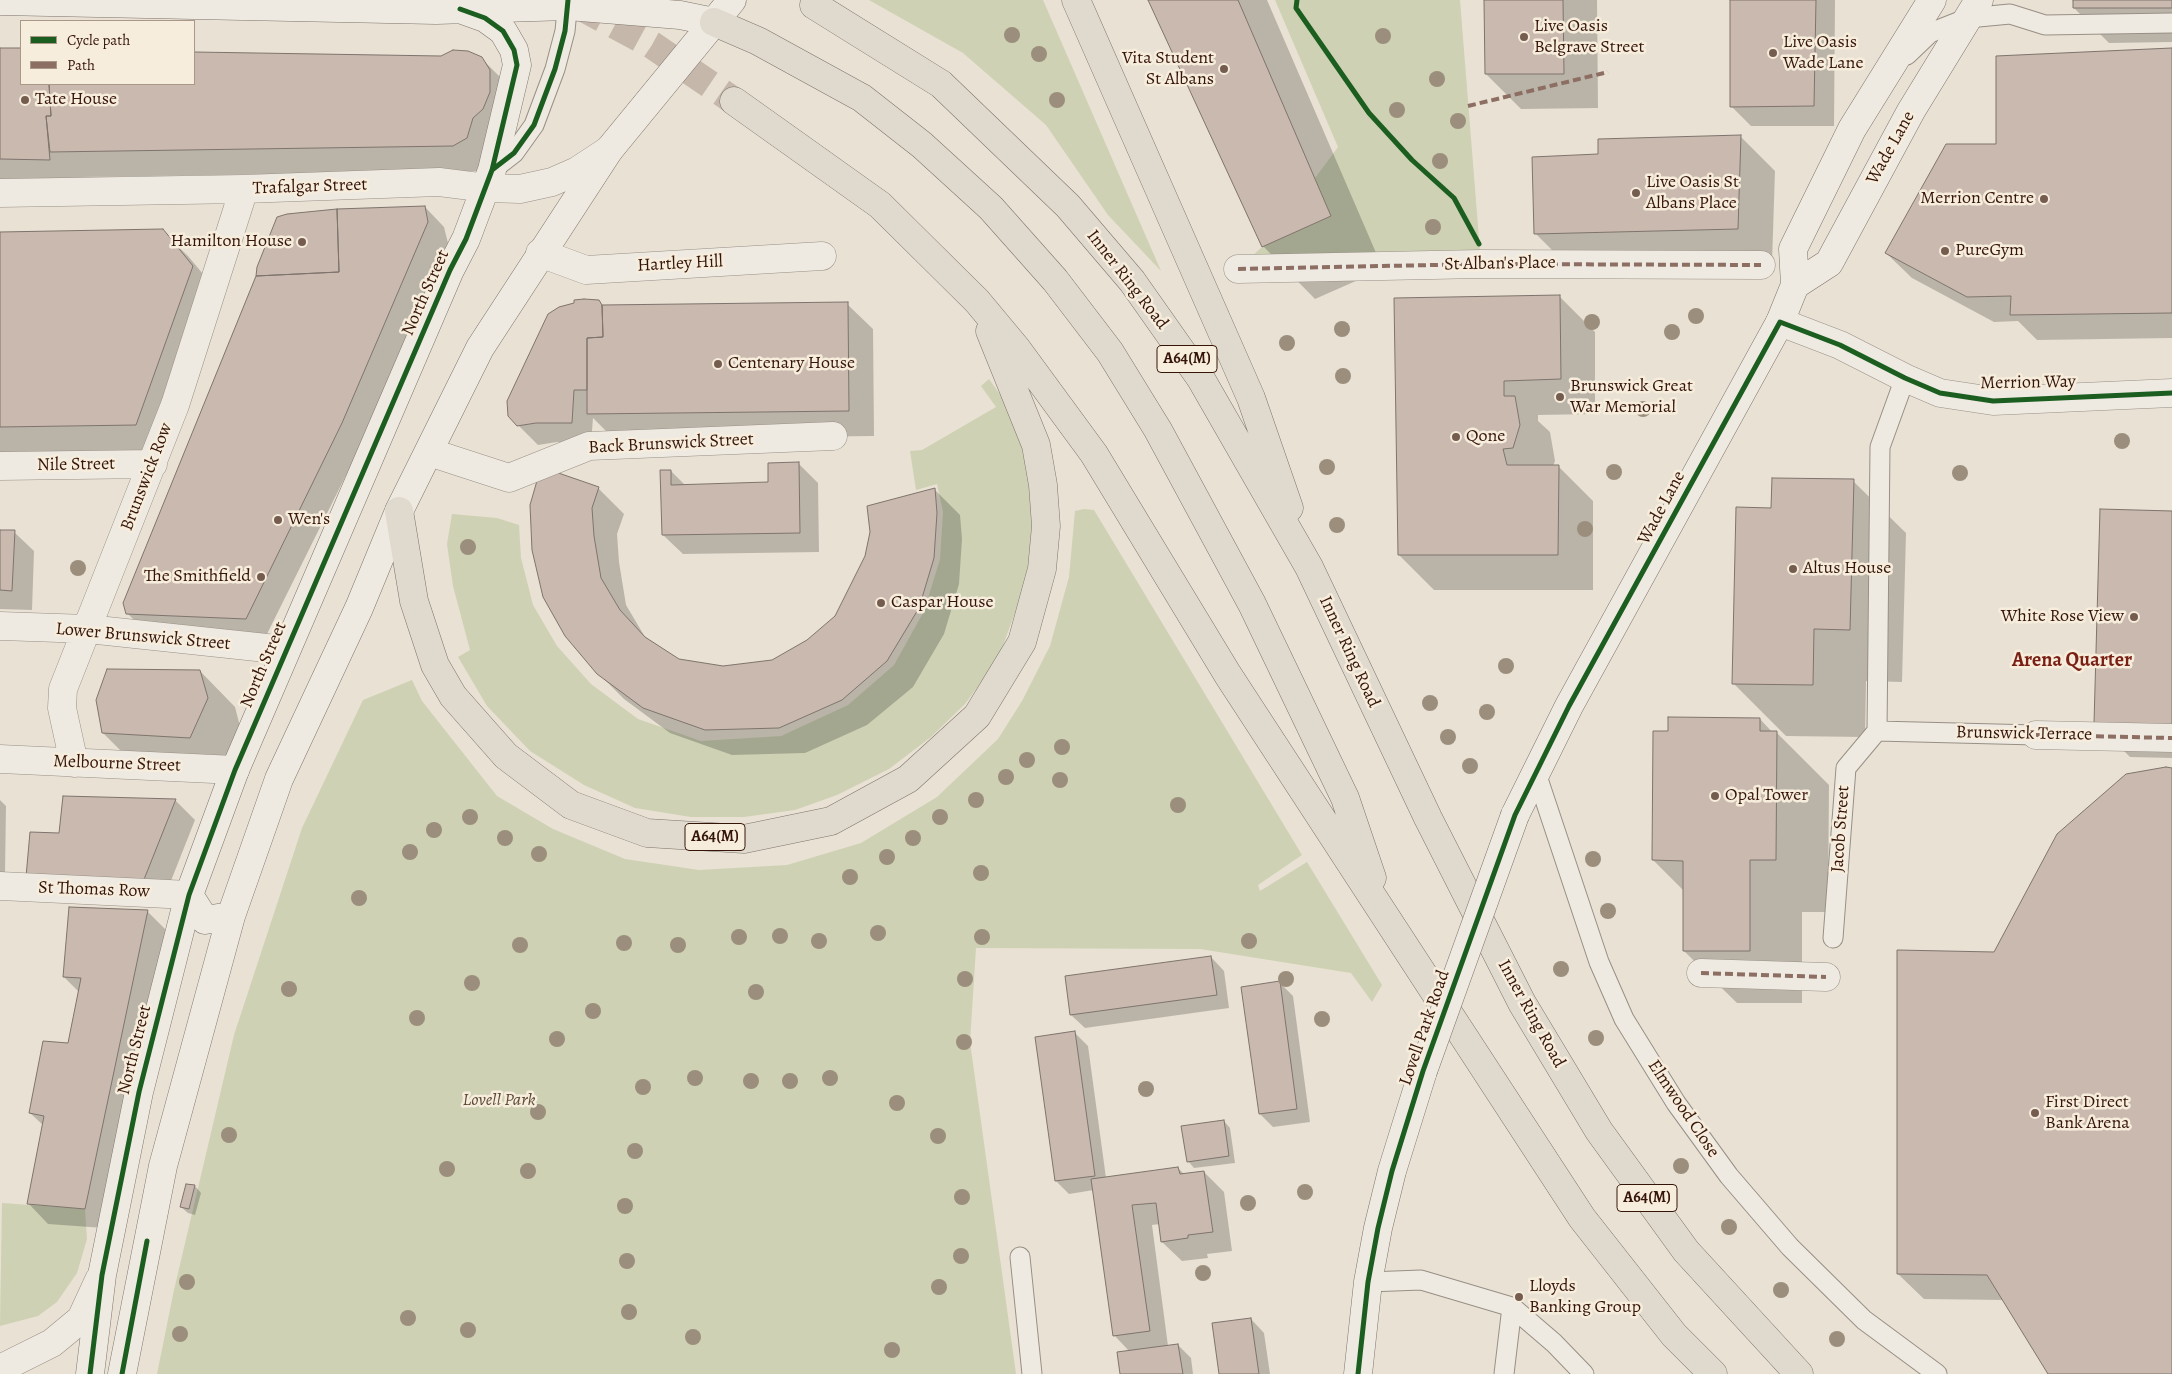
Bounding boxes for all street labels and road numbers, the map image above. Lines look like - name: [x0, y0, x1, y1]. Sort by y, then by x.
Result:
- street label: Wade Lane: [1862, 108, 1920, 188]
- street label: Trafalgar Street: [252, 174, 368, 200]
- street label: Inner Ring Road: [1081, 226, 1173, 334]
- street label: North Street: [397, 247, 455, 339]
- street label: Hartley Hill: [637, 251, 723, 277]
- street label: St Alban's Place: [1444, 252, 1556, 276]
- road number: A64(M): [1157, 346, 1217, 372]
- street label: Merrion Way: [1980, 371, 2076, 395]
- street label: Brunswick Row: [116, 420, 178, 534]
- street label: Back Brunswick Street: [588, 429, 754, 459]
- street label: Nile Street: [37, 454, 115, 476]
- street label: Wade Lane: [1634, 467, 1690, 549]
- street label: Inner Ring Road: [1314, 593, 1384, 711]
- street label: Lower Brunswick Street: [55, 619, 231, 655]
- street label: North Street: [236, 619, 292, 711]
- street label: Brunswick Terrace: [1956, 722, 2092, 746]
- street label: Melbourne Street: [53, 751, 181, 777]
- street label: Jacob Street: [1827, 785, 1855, 873]
- road number: A64(M): [685, 824, 745, 850]
- street label: St Thomas Row: [38, 877, 150, 903]
- street label: Inner Ring Road: [1492, 956, 1570, 1072]
- street label: Lovell Park Road: [1395, 967, 1455, 1089]
- street label: North Street: [113, 1003, 157, 1097]
- street label: Elmwood Close: [1642, 1056, 1724, 1162]
- road number: A64(M): [1617, 1184, 1677, 1212]

